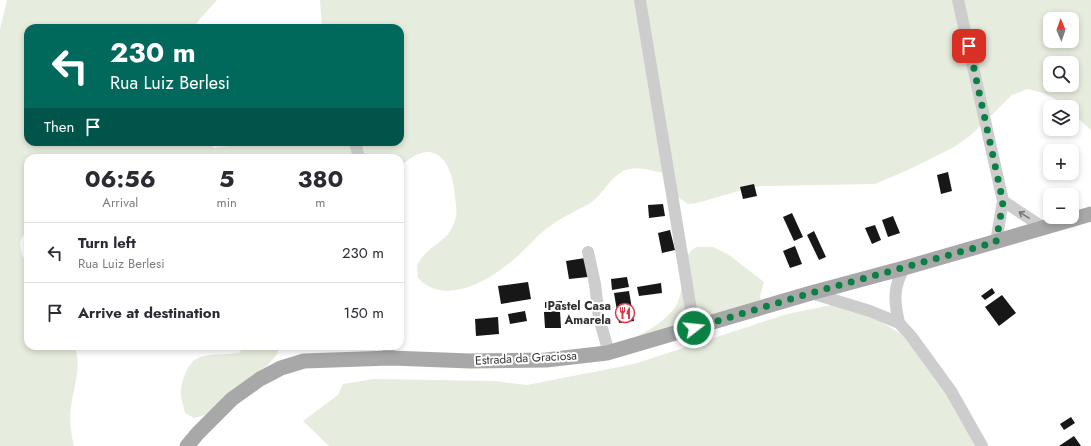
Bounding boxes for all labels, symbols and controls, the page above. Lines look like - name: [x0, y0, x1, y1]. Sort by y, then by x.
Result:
- north arrow: [1043, 12, 1079, 48]
- map controls: [1043, 12, 1079, 224]
- pin: [952, 29, 986, 63]
- text: 230 m: [110, 32, 196, 73]
- icon: arrive: [958, 35, 980, 57]
- icon: left: [44, 40, 96, 92]
- button: search: [1043, 56, 1079, 92]
- text: Rua Luiz Berlesi: [110, 70, 230, 96]
- button: layers: [1043, 100, 1079, 136]
- text: Then: [44, 116, 74, 138]
- icon: arrive: [82, 116, 104, 138]
- button: +: [1043, 144, 1079, 180]
- text: 06:56: [85, 161, 156, 196]
- text: 5: [219, 161, 234, 196]
- text: 380: [298, 161, 343, 196]
- button: −: [1043, 188, 1079, 224]
- text: Arrival: [102, 193, 138, 212]
- text: min: [217, 193, 237, 212]
- text: m: [315, 193, 325, 212]
- one-way arrow: [1018, 210, 1030, 218]
- text: Turn left: [78, 232, 136, 254]
- icon: left: [44, 242, 66, 264]
- text: 230 m: [342, 242, 384, 264]
- text: Rua Luiz Berlesi: [78, 254, 165, 273]
- place label: Pastel Casa Amarela: [548, 297, 611, 329]
- icon: arrive: [44, 302, 66, 324]
- text: Arrive at destination: [78, 302, 220, 324]
- text: 150 m: [344, 302, 384, 324]
- restaurant icon: Pastel Casa Amarela: [614, 302, 636, 324]
- position arrow: [673, 307, 715, 349]
- street label: Estrada da Graciosa: [475, 346, 578, 370]

